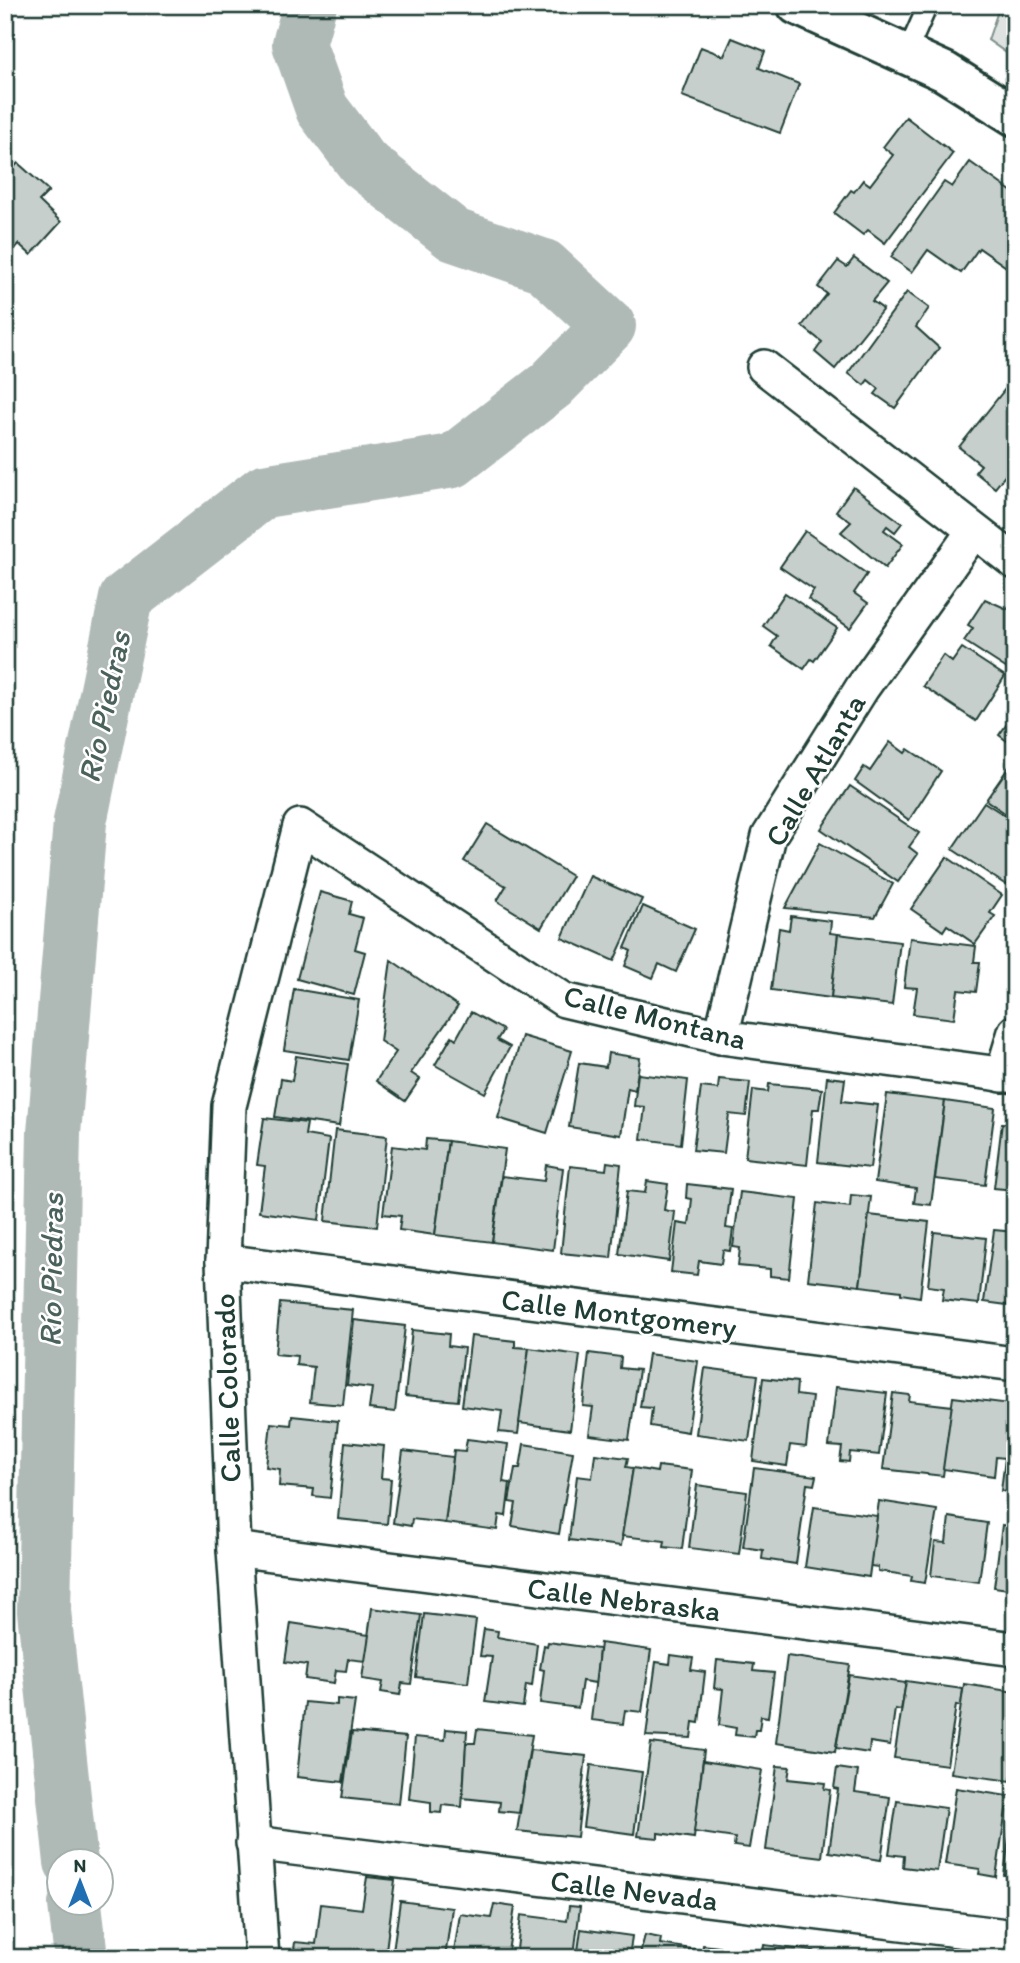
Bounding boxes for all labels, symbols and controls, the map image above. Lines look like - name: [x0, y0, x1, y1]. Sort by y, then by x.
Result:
- water label: Río Piedras: [69, 626, 139, 786]
- street label: Calle Atlanta: [756, 687, 874, 853]
- street label: Calle Montana: [560, 976, 750, 1058]
- water label: Río Piedras: [31, 1191, 71, 1347]
- street label: Calle Montgomery: [499, 1280, 739, 1346]
- street label: Calle Colorado: [205, 1293, 249, 1483]
- street label: Calle Nebraska: [525, 1569, 723, 1629]
- north arrow: [46, 1848, 116, 1918]
- text: N: [74, 1854, 86, 1877]
- street label: Calle Nevada: [548, 1861, 720, 1919]

